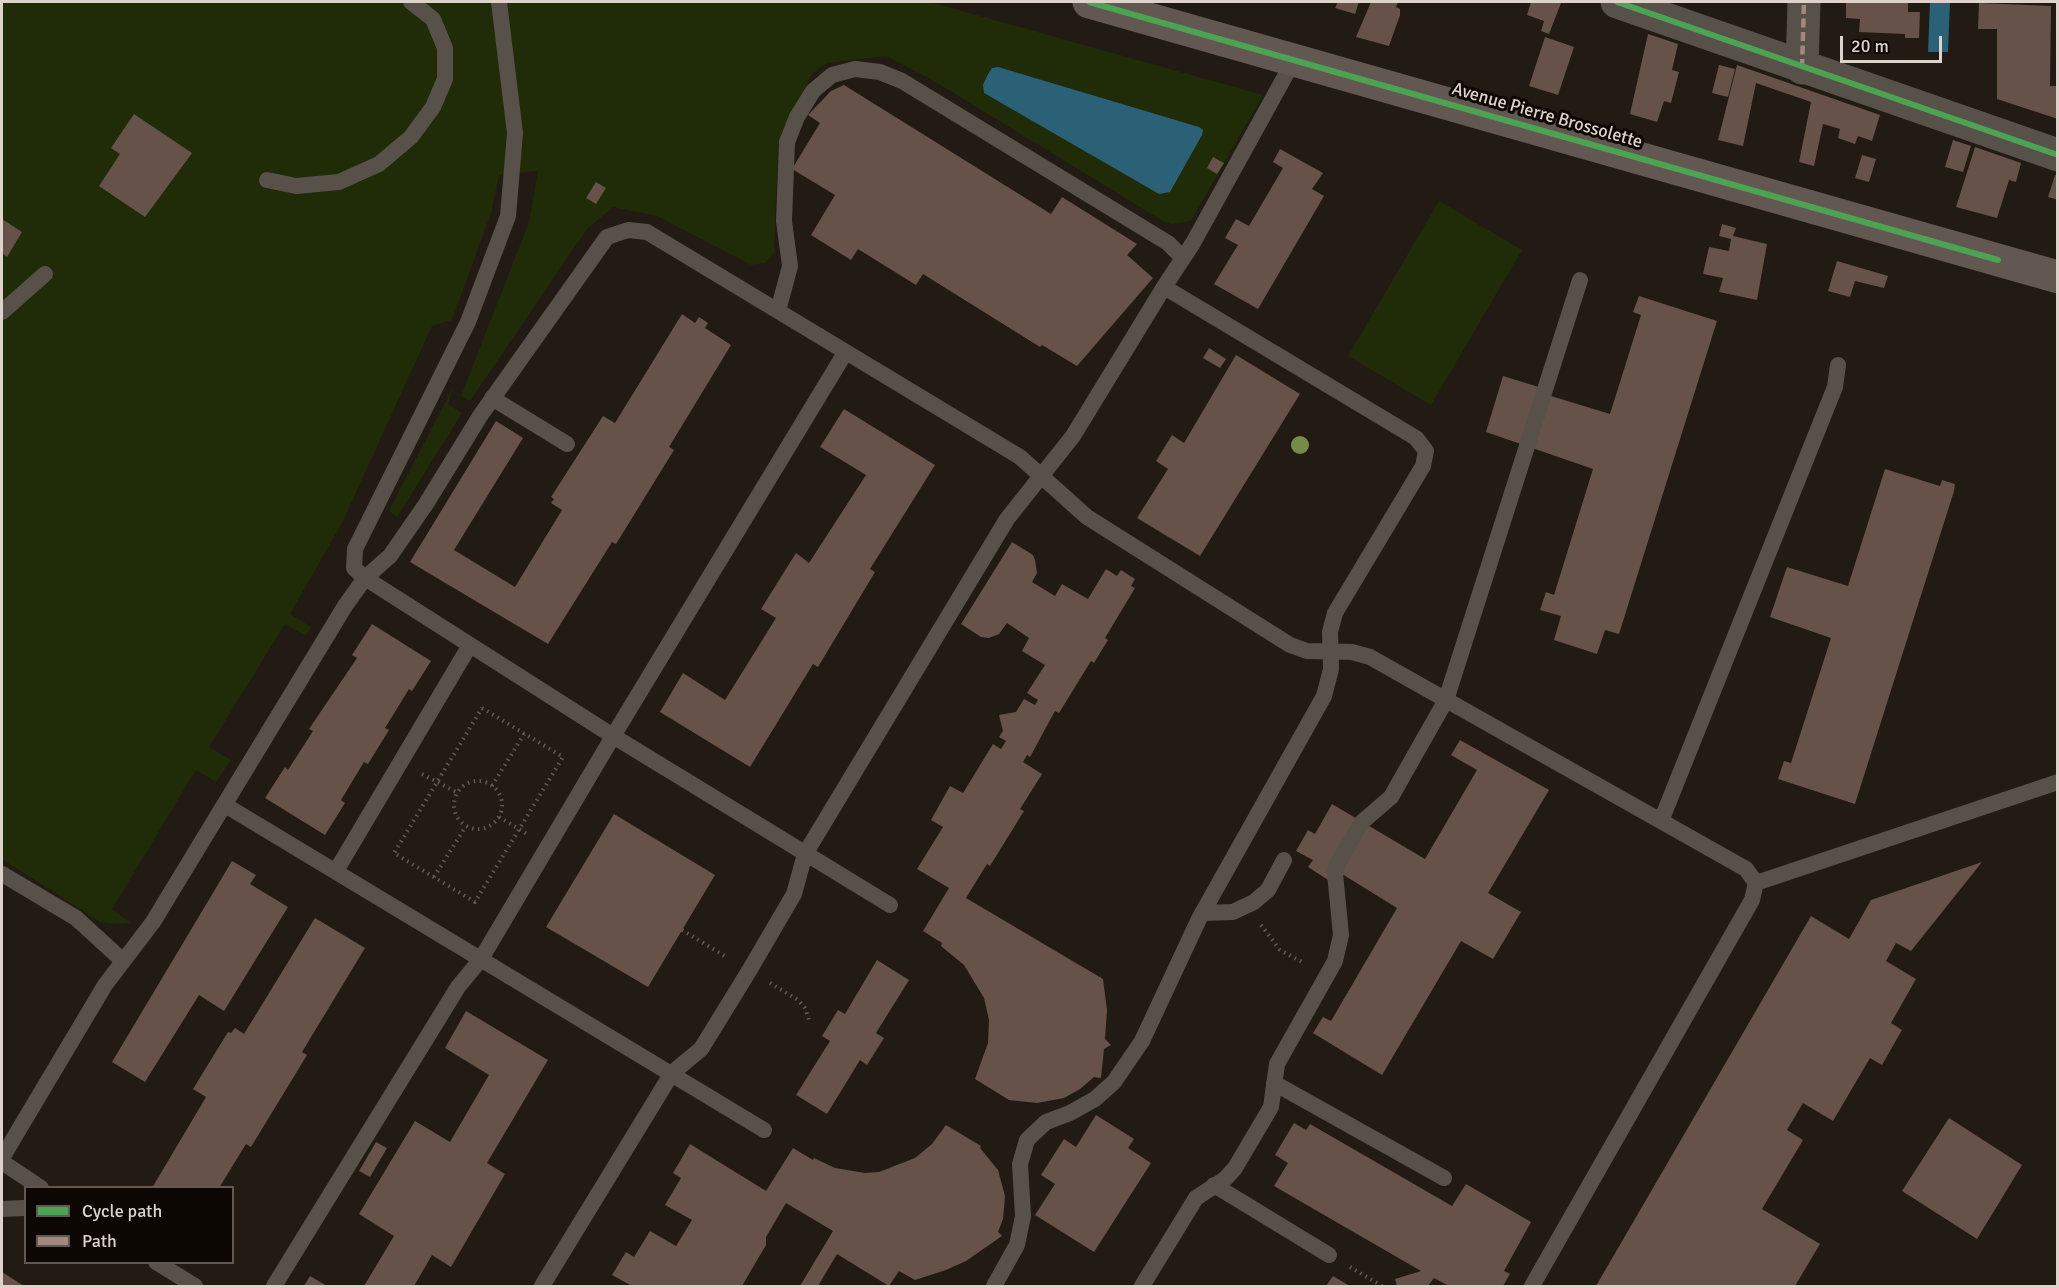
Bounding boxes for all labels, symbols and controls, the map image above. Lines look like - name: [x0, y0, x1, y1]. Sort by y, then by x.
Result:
- scale bar: [1843, 24, 1945, 62]
- text: 20 m: [1851, 35, 1889, 57]
- street label: Avenue Pierre Brossolette: [1449, 78, 1645, 154]
- legend: [24, 1186, 234, 1264]
- text: Cycle path: [82, 1200, 162, 1222]
- text: Path: [82, 1230, 117, 1252]

